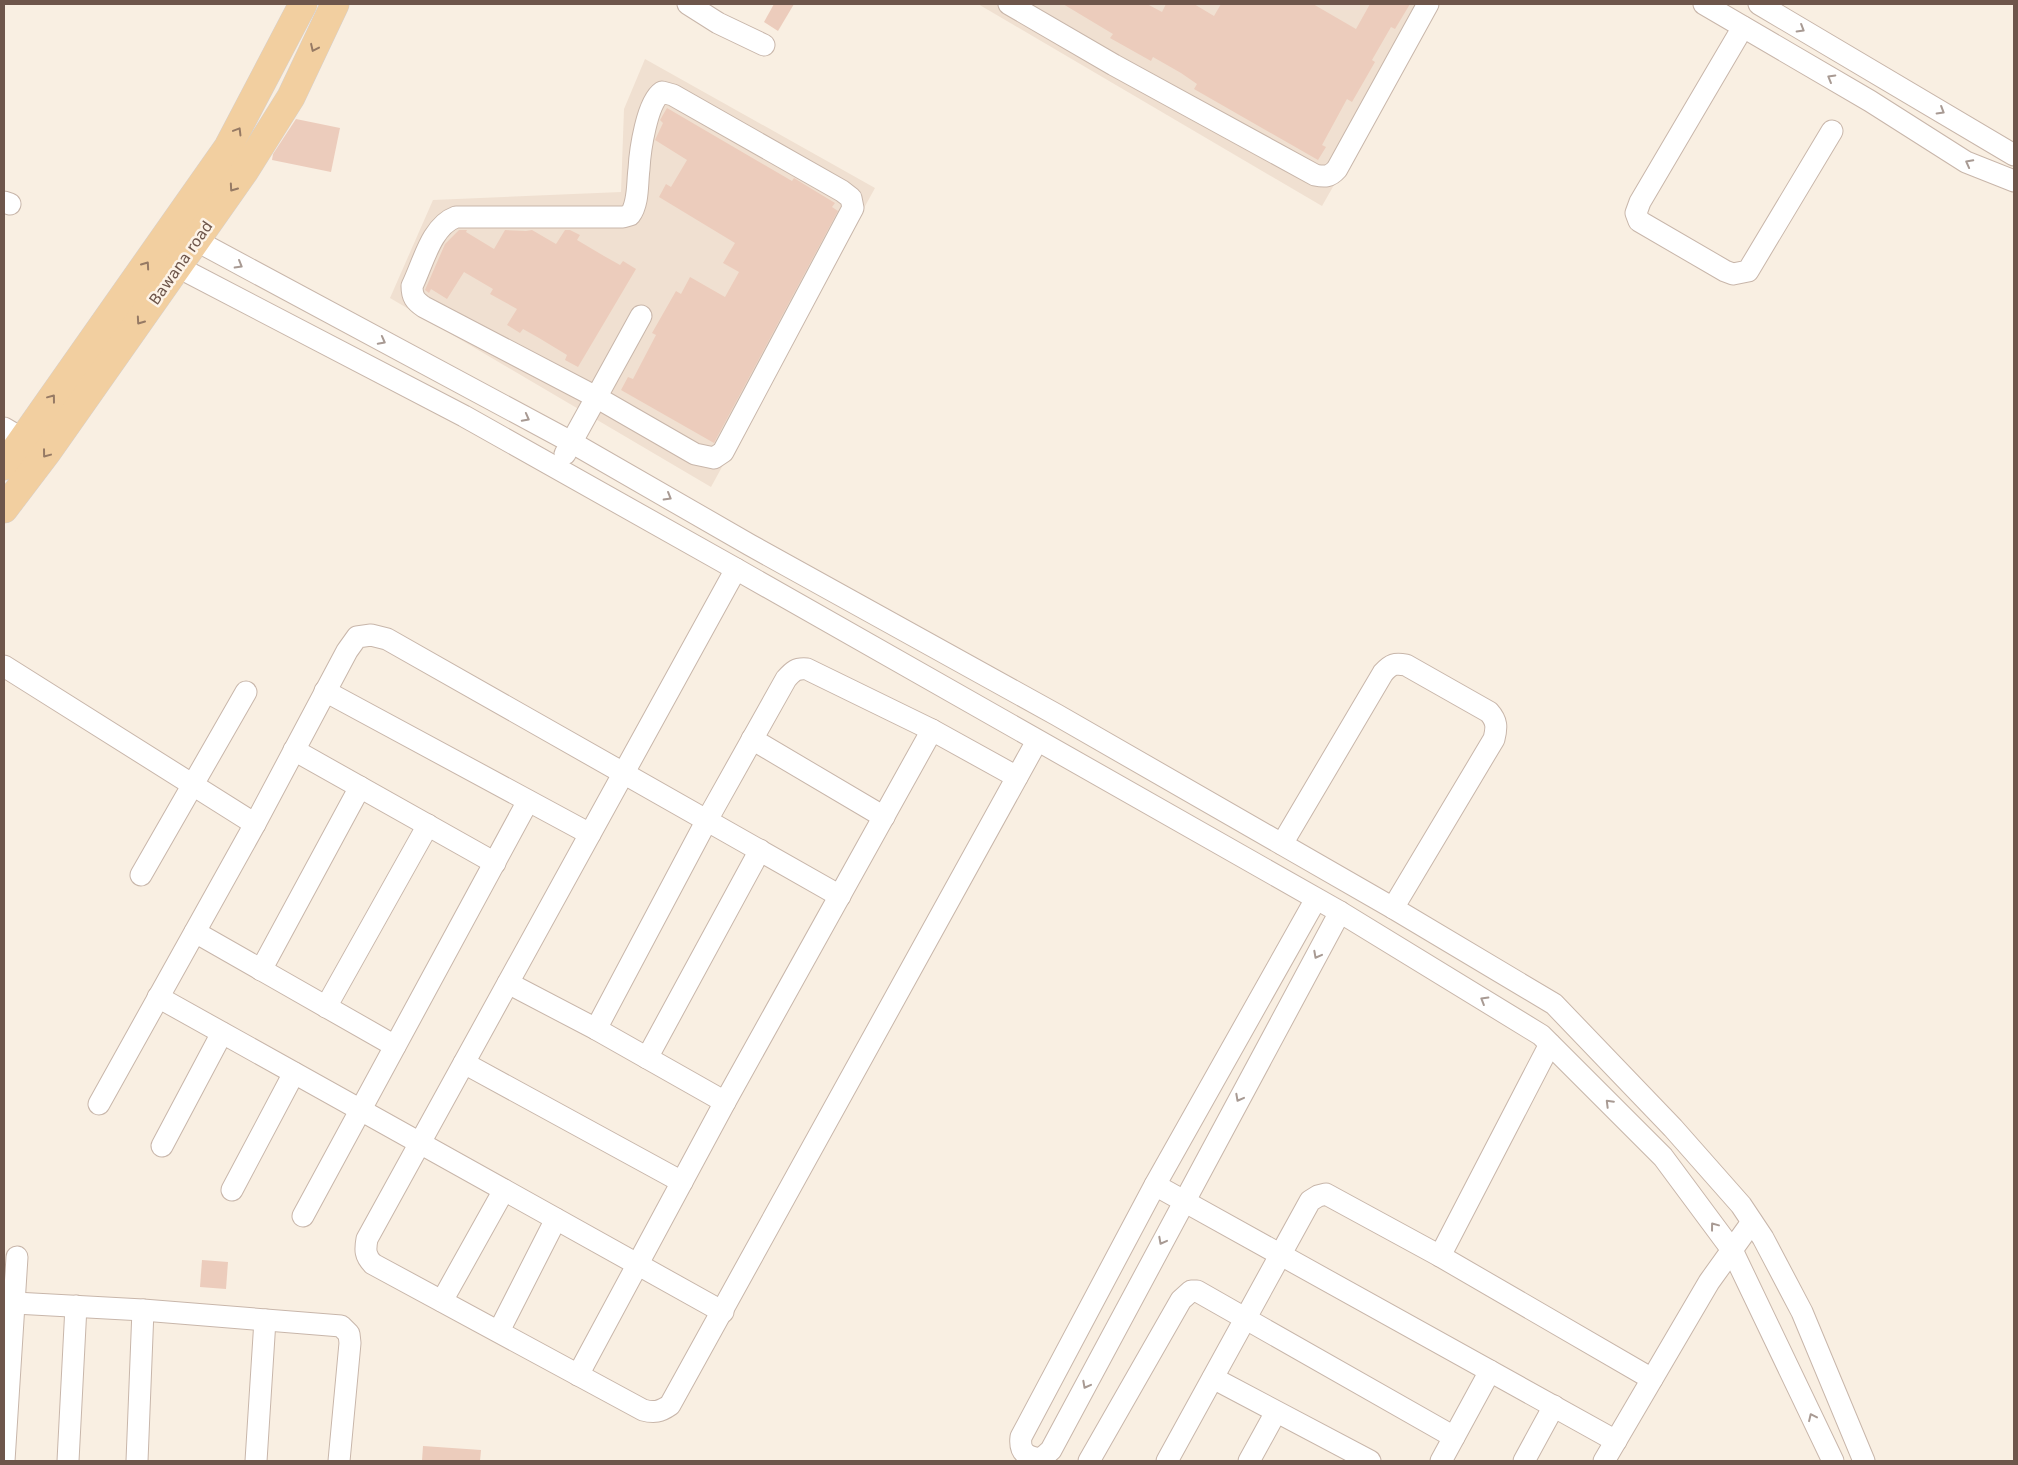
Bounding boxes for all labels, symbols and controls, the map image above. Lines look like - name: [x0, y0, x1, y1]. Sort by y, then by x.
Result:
- one-way arrow: [1796, 23, 1805, 33]
- one-way arrow: [310, 43, 321, 52]
- one-way arrow: [1827, 75, 1836, 85]
- one-way arrow: [1936, 105, 1945, 115]
- one-way arrow: [232, 127, 242, 136]
- one-way arrow: [1965, 159, 1974, 169]
- one-way arrow: [230, 182, 239, 192]
- street label: Bawana road: [145, 218, 217, 308]
- one-way arrow: [234, 258, 243, 268]
- one-way arrow: [140, 261, 149, 270]
- one-way arrow: [137, 315, 146, 325]
- one-way arrow: [377, 335, 386, 345]
- one-way arrow: [47, 394, 56, 403]
- one-way arrow: [521, 412, 530, 422]
- one-way arrow: [43, 448, 51, 457]
- one-way arrow: [662, 491, 671, 501]
- one-way arrow: [1313, 950, 1323, 959]
- one-way arrow: [1481, 997, 1490, 1007]
- one-way arrow: [1235, 1093, 1245, 1102]
- one-way arrow: [1606, 1100, 1615, 1109]
- one-way arrow: [1712, 1223, 1720, 1232]
- one-way arrow: [1158, 1236, 1168, 1245]
- one-way arrow: [1082, 1379, 1092, 1388]
- one-way arrow: [1808, 1413, 1818, 1422]

